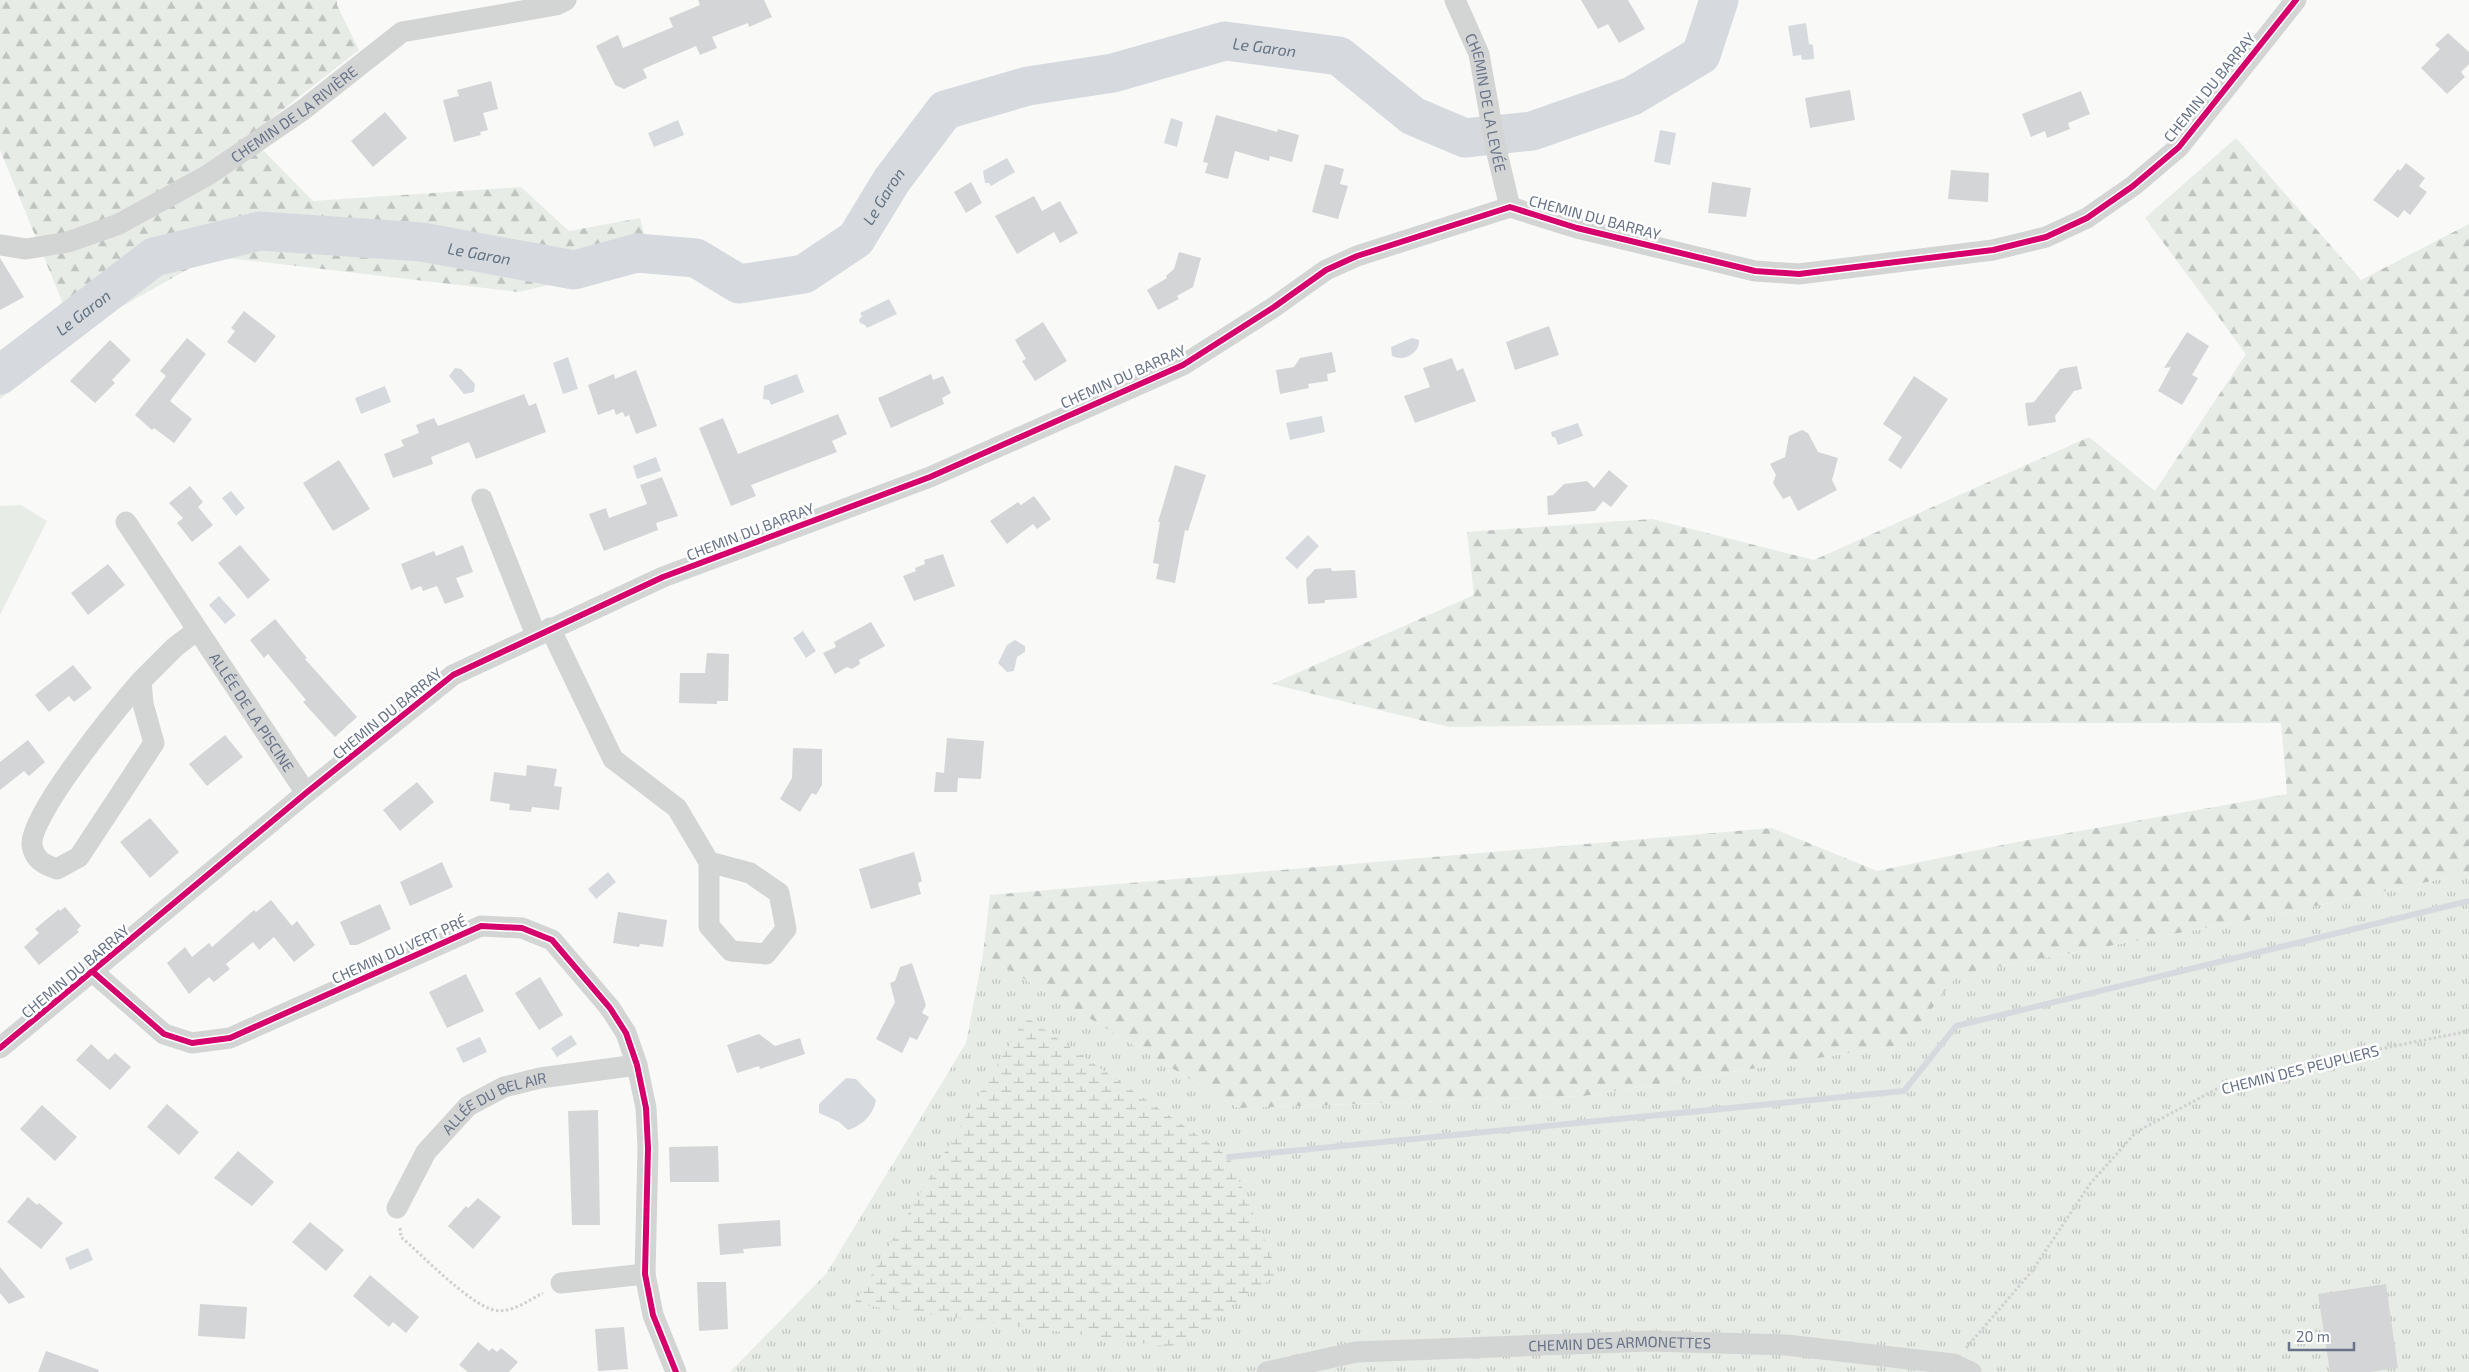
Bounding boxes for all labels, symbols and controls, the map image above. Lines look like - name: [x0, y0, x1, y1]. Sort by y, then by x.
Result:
- street label: CHEMIN DU BARRAY: [2159, 28, 2259, 145]
- street label: CHEMIN DE LA LEVÉE: [1462, 30, 1510, 174]
- water label: Le Garon: [1232, 33, 1298, 60]
- street label: CHEMIN DE LA RIVIÈRE: [227, 62, 361, 166]
- water label: Le Garon: [858, 163, 908, 228]
- street label: CHEMIN DU BARRAY: [1527, 191, 1663, 243]
- water label: Le Garon: [446, 237, 513, 268]
- water label: Le Garon: [51, 285, 114, 339]
- street label: CHEMIN DU BARRAY: [1057, 340, 1189, 412]
- street label: CHEMIN DU BARRAY: [684, 498, 817, 564]
- street label: ALLÉE DE LA PISCINE: [206, 649, 298, 775]
- street label: CHEMIN DU BARRAY: [329, 663, 446, 763]
- street label: CHEMIN DU VERT PRÉ: [329, 911, 469, 987]
- street label: CHEMIN DU BARRAY: [17, 920, 133, 1021]
- street label: CHEMIN DES PEUPLIERS: [2219, 1041, 2381, 1097]
- street label: ALLÉE DU BEL AIR: [438, 1068, 547, 1138]
- scale bar: [2289, 1320, 2354, 1352]
- text: 20 m: [2296, 1327, 2330, 1345]
- street label: CHEMIN DES ARMONETTES: [1528, 1332, 1711, 1355]

